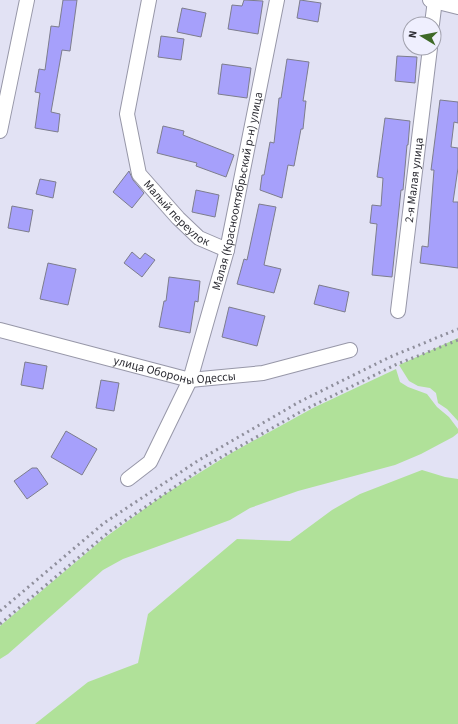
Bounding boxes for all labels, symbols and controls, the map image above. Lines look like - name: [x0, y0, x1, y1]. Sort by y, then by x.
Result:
- north arrow: [402, 16, 442, 56]
- text: N: [405, 29, 421, 39]
- street label: Малая (Краснооктябрьский р-н) улица: [207, 90, 267, 292]
- street label: 2-я Малая улица: [400, 136, 428, 223]
- street label: Малый переулок: [140, 176, 212, 250]
- street label: улица Обороны Одессы: [112, 352, 236, 389]

